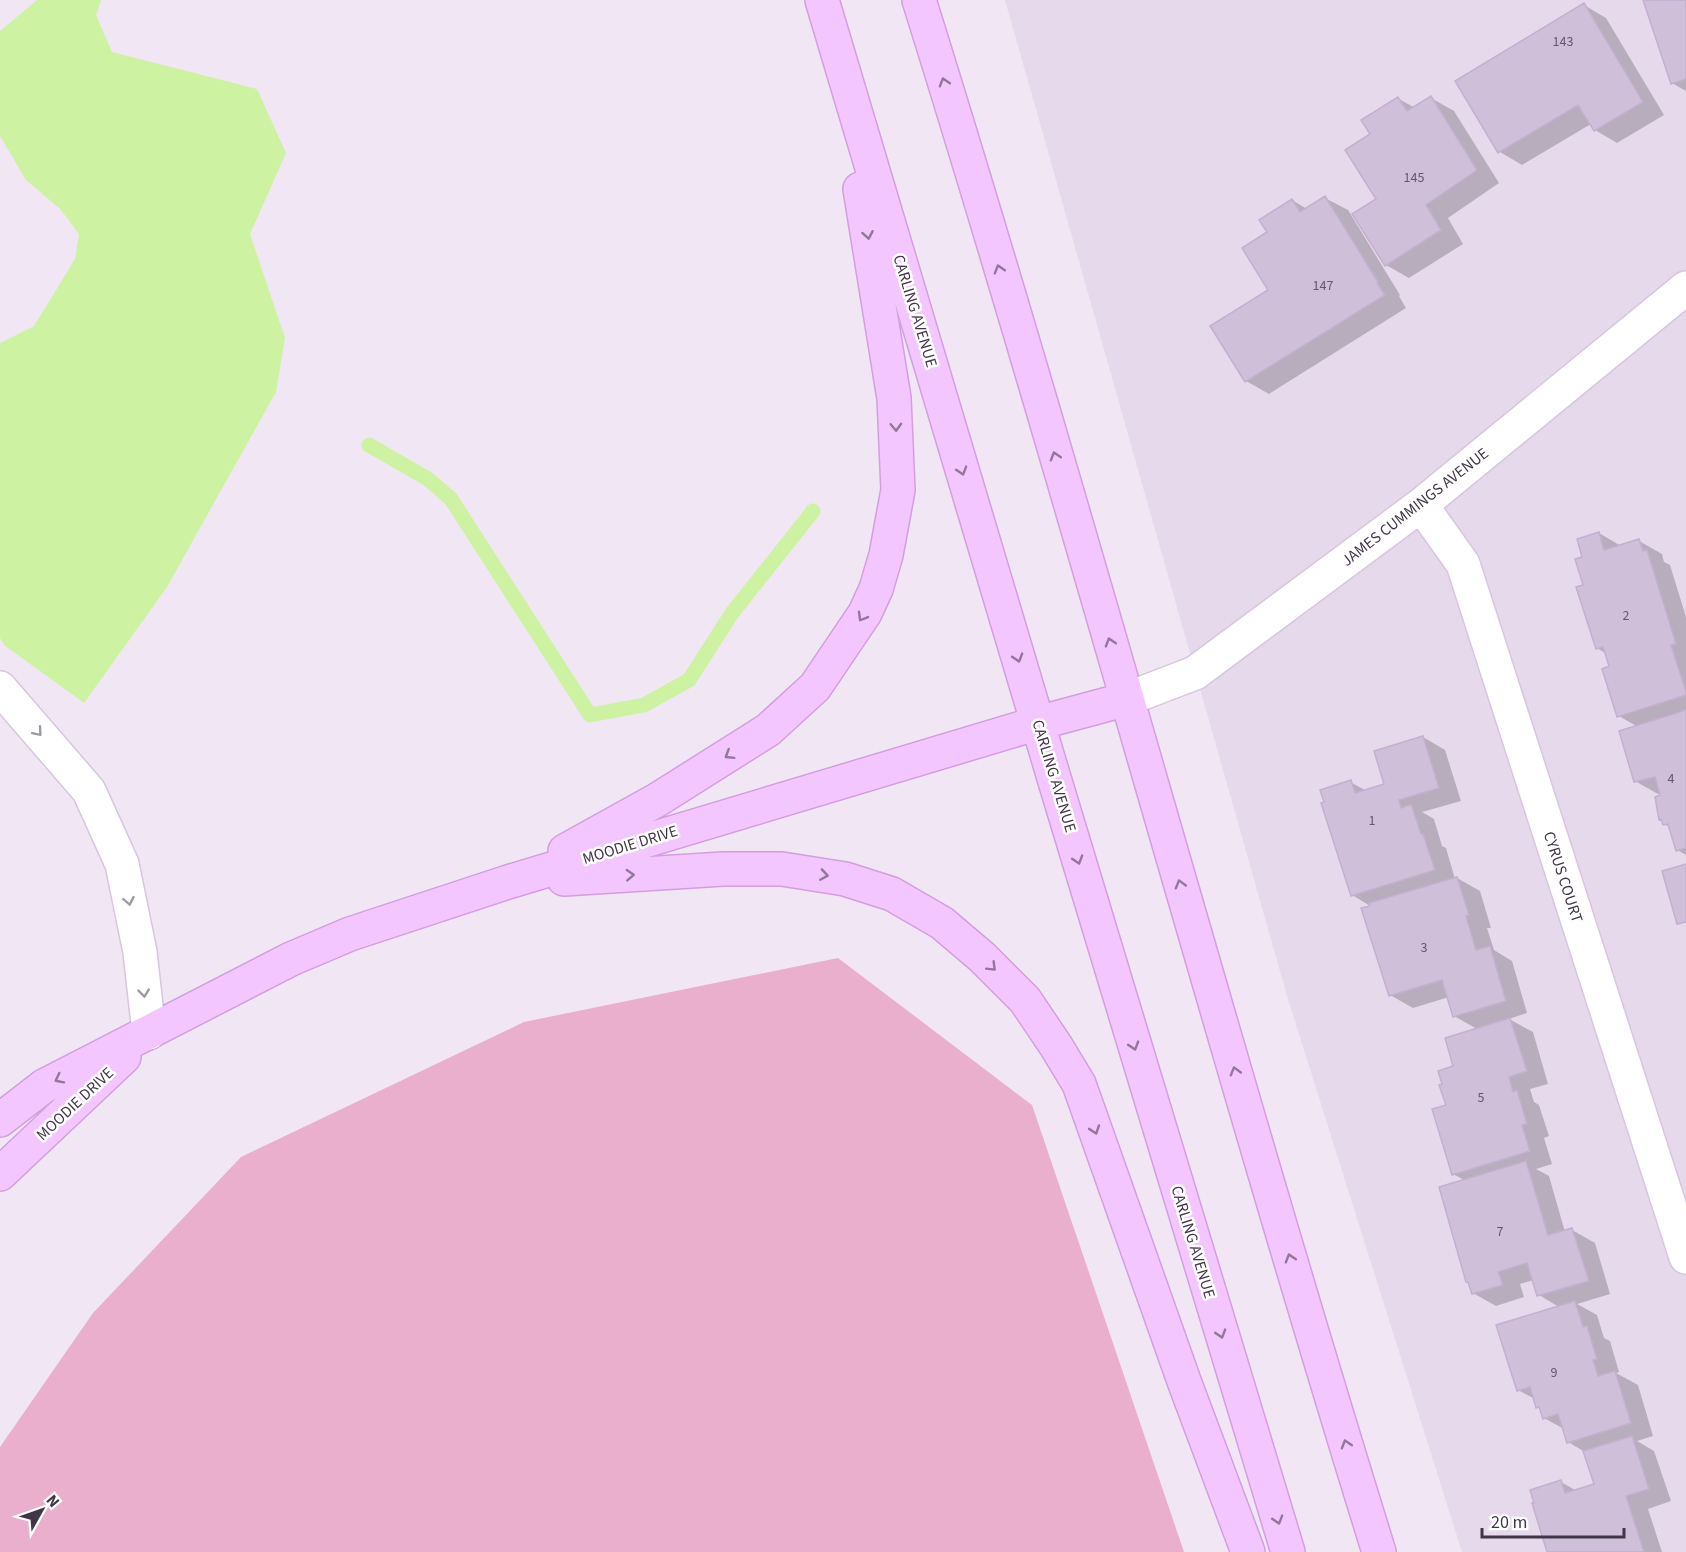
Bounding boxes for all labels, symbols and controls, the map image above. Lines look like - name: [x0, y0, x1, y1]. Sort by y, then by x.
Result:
- house number: 143: [1553, 32, 1573, 52]
- one-way arrow: [939, 77, 951, 88]
- house number: 145: [1404, 168, 1424, 188]
- one-way arrow: [861, 229, 874, 239]
- street label: CARLING AVENUE: [887, 252, 943, 370]
- one-way arrow: [994, 264, 1006, 275]
- house number: 147: [1313, 276, 1333, 296]
- one-way arrow: [889, 423, 902, 432]
- street label: JAMES CUMMINGS AVENUE: [1337, 443, 1493, 571]
- one-way arrow: [1050, 451, 1062, 461]
- one-way arrow: [955, 465, 967, 476]
- house number: 2: [1623, 606, 1630, 626]
- one-way arrow: [858, 611, 870, 621]
- one-way arrow: [1105, 638, 1117, 648]
- one-way arrow: [1011, 652, 1023, 663]
- street label: CARLING AVENUE: [1026, 717, 1082, 835]
- one-way arrow: [31, 725, 42, 736]
- one-way arrow: [725, 748, 736, 759]
- house number: 4: [1668, 769, 1675, 789]
- house number: 1: [1369, 811, 1376, 831]
- street label: MOODIE DRIVE: [580, 820, 680, 870]
- street label: CYRUS COURT: [1538, 829, 1588, 926]
- one-way arrow: [1071, 854, 1083, 865]
- one-way arrow: [625, 868, 634, 881]
- one-way arrow: [819, 869, 829, 881]
- one-way arrow: [1175, 879, 1187, 889]
- one-way arrow: [122, 895, 135, 905]
- house number: 3: [1421, 938, 1428, 958]
- one-way arrow: [985, 960, 996, 970]
- one-way arrow: [137, 988, 150, 997]
- one-way arrow: [1127, 1040, 1139, 1051]
- street label: MOODIE DRIVE: [32, 1062, 118, 1146]
- one-way arrow: [1230, 1066, 1242, 1077]
- one-way arrow: [55, 1072, 66, 1083]
- house number: 5: [1478, 1088, 1485, 1108]
- one-way arrow: [1087, 1124, 1100, 1135]
- street label: CARLING AVENUE: [1165, 1183, 1221, 1301]
- house number: 7: [1497, 1222, 1504, 1242]
- one-way arrow: [1285, 1253, 1297, 1264]
- one-way arrow: [1214, 1328, 1226, 1338]
- house number: 9: [1551, 1363, 1558, 1383]
- one-way arrow: [1341, 1440, 1353, 1450]
- north arrow: [12, 1480, 72, 1540]
- text: N: [41, 1490, 65, 1512]
- scale bar: [1482, 1501, 1624, 1539]
- text: 20 m: [1491, 1510, 1527, 1535]
- one-way arrow: [1271, 1514, 1283, 1525]

